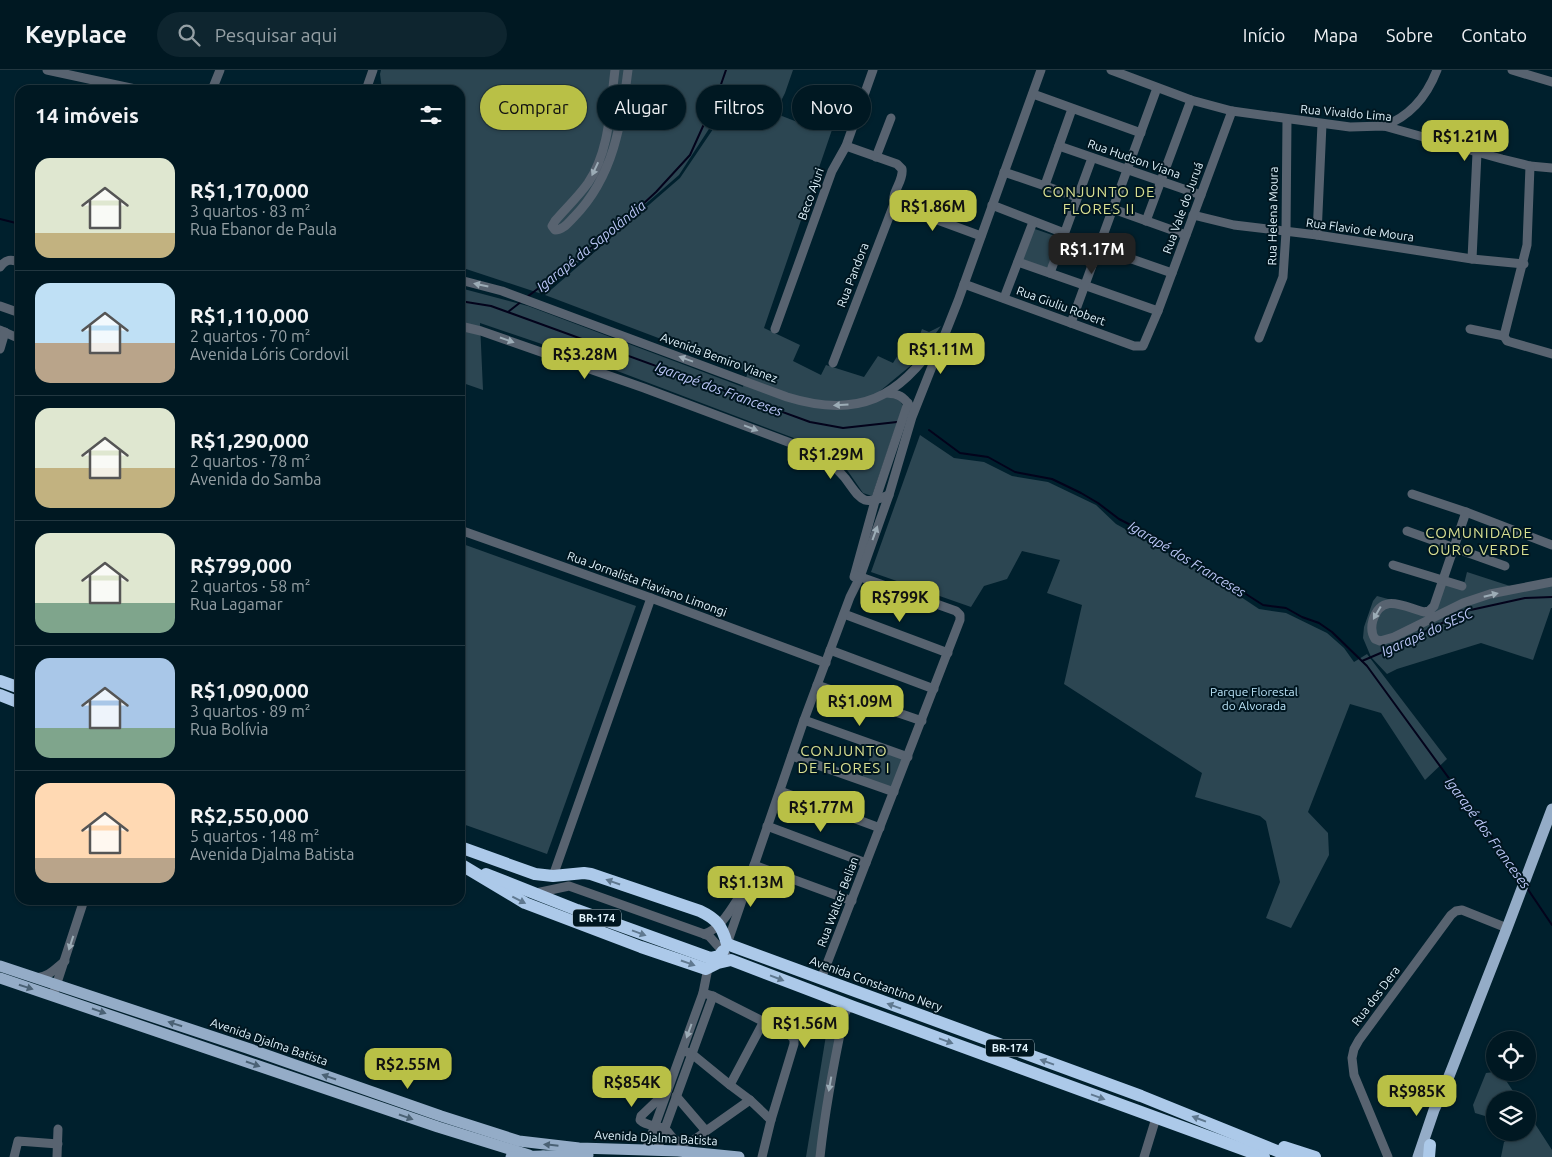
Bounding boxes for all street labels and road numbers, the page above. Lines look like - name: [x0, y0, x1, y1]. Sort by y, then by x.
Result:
- street label: Rua Vivaldo Lima: [1300, 102, 1392, 123]
- street label: Rua Hudson Viana: [1086, 137, 1182, 181]
- street label: Rua Vale do Juruá: [1160, 160, 1205, 255]
- street label: Beco Ajuri: [795, 166, 826, 222]
- street label: Rua Helena Moura: [1265, 166, 1280, 265]
- street label: Rua Flavio de Moura: [1305, 215, 1415, 244]
- street label: Rua Pandora: [834, 241, 871, 309]
- street label: Rua Giuliu Robert: [1015, 283, 1108, 328]
- street label: Avenida Bemiro Vianez: [659, 330, 780, 385]
- street label: Rua Jornalista Flaviano Limongi: [566, 549, 729, 619]
- street label: Rua Walter Belian: [814, 855, 861, 949]
- road number: BR-174: [573, 910, 621, 926]
- street label: Avenida Constantino Nery: [808, 953, 944, 1014]
- street label: Rua dos Dera: [1349, 963, 1402, 1028]
- street label: Avenida Djalma Batista: [209, 1015, 330, 1068]
- road number: BR-174: [986, 1040, 1034, 1056]
- street label: Avenida Djalma Batista: [594, 1128, 718, 1147]

